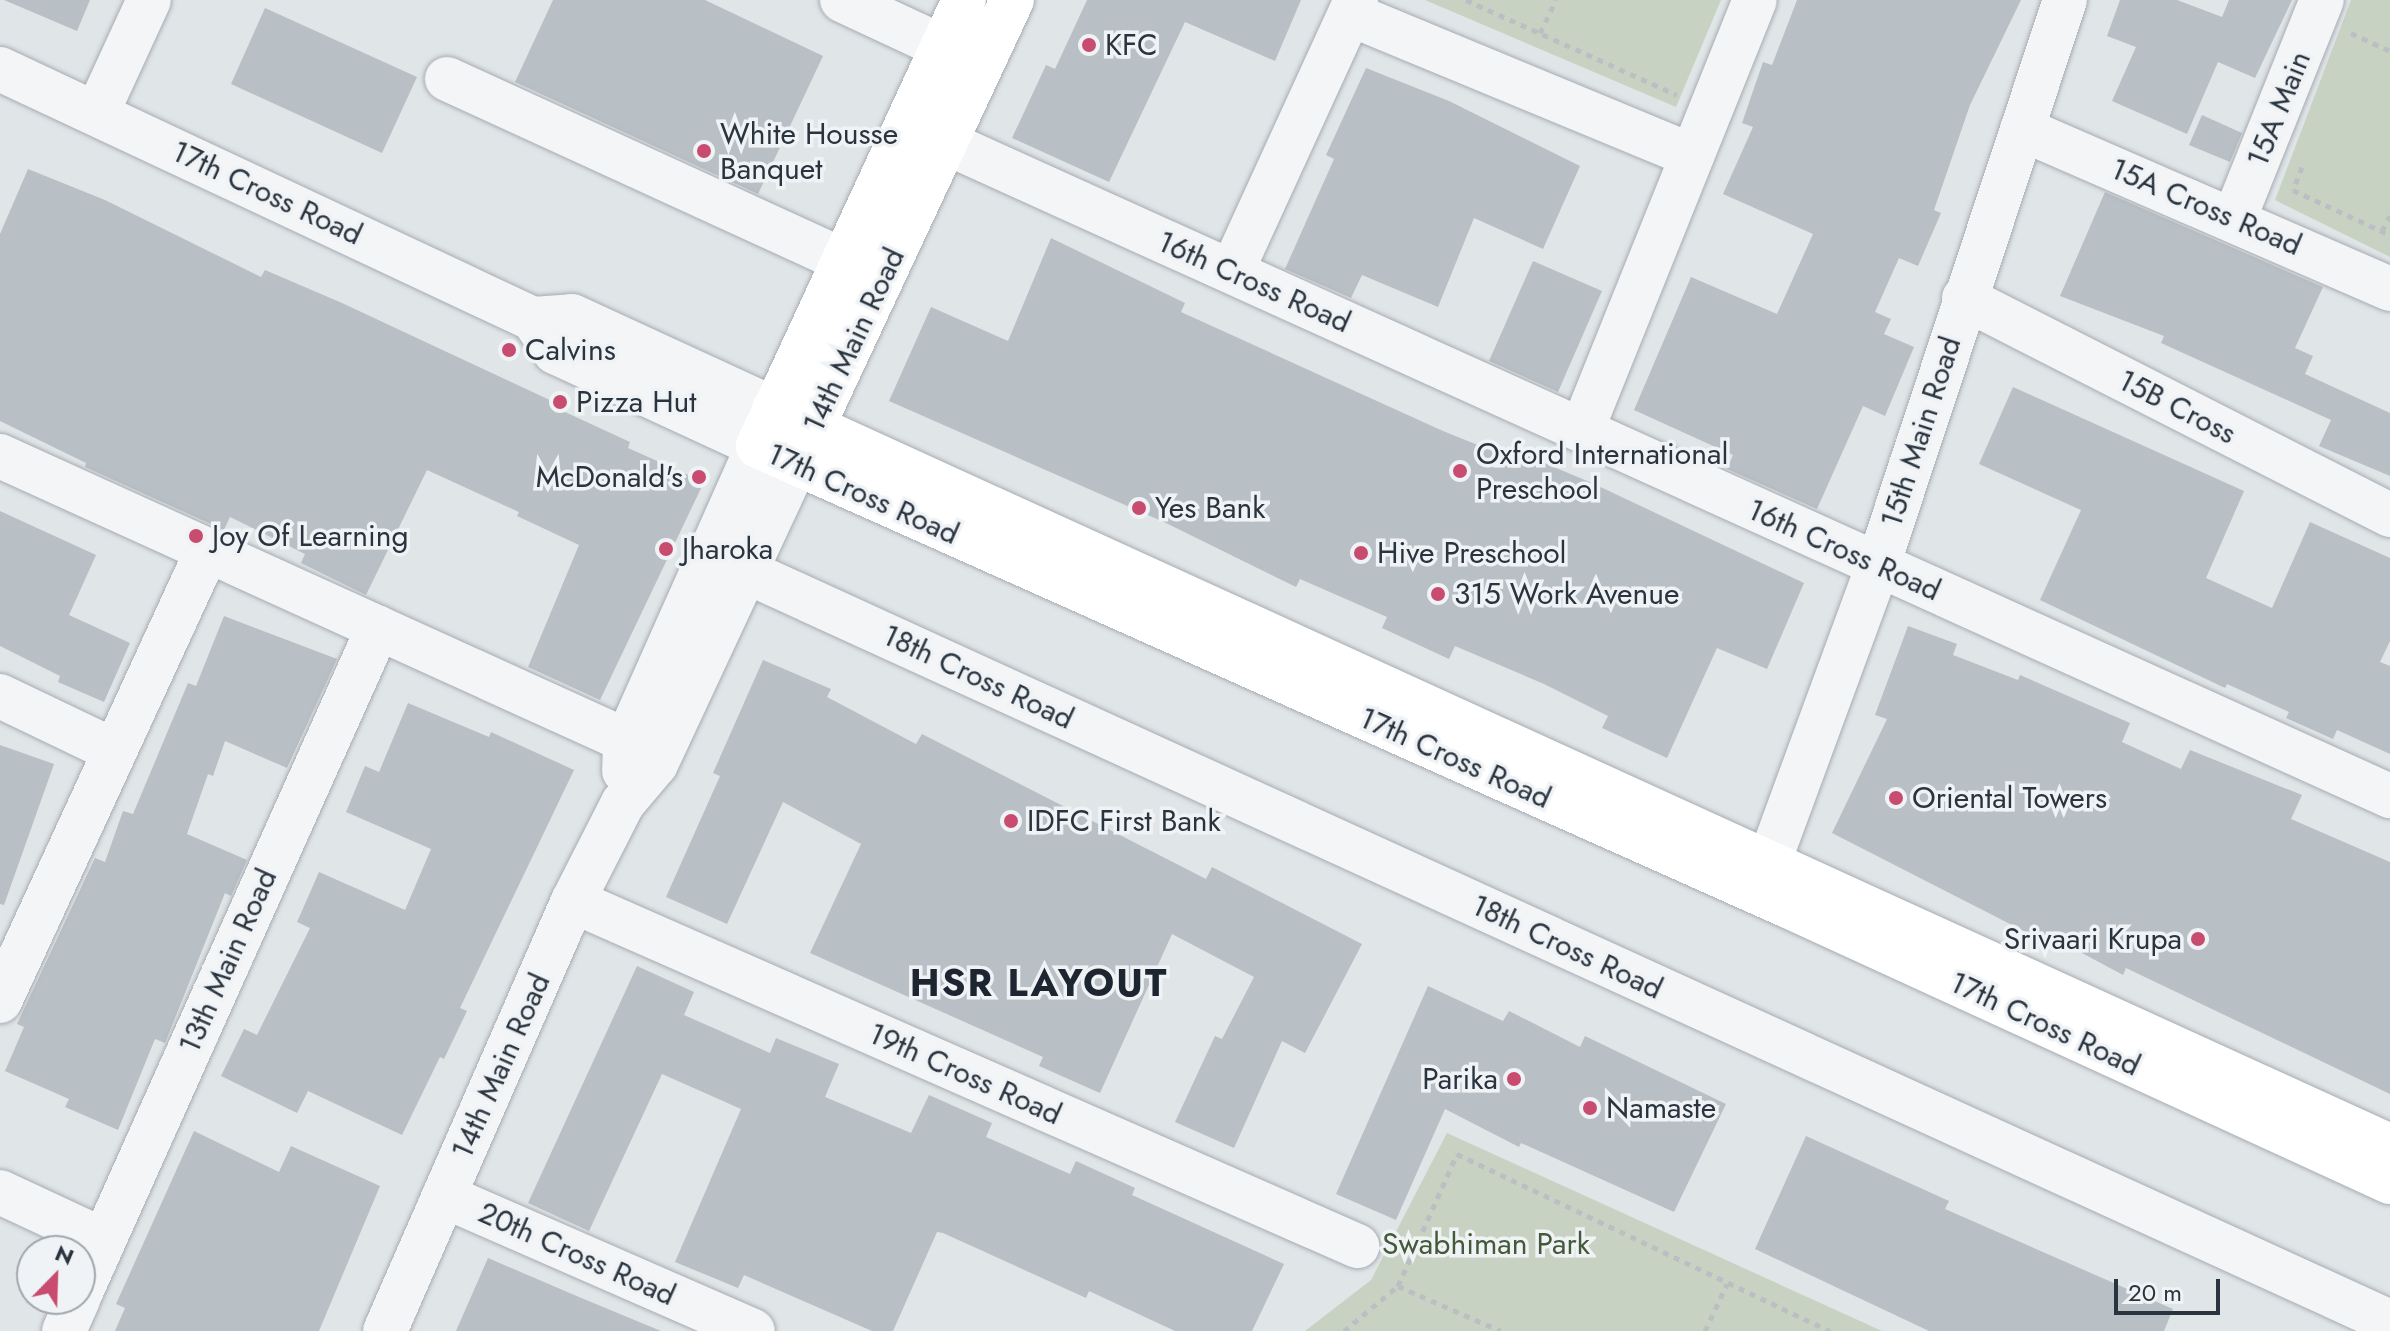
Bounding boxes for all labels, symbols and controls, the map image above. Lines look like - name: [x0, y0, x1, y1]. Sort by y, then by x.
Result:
- place label: KFC: [1105, 27, 1157, 63]
- marker: KFC: [1080, 36, 1098, 54]
- street label: 15A Main: [2240, 46, 2318, 172]
- place label: White Housse Banquet: [720, 116, 898, 186]
- street label: 17th Cross Road: [166, 133, 368, 253]
- marker: White Housse Banquet: [695, 142, 713, 160]
- street label: 15A Cross Road: [2105, 151, 2307, 263]
- street label: 16th Cross Road: [1152, 223, 1356, 341]
- street label: 14th Main Road: [796, 242, 912, 438]
- place label: Calvins: [525, 332, 616, 368]
- street label: 15th Main Road: [1873, 332, 1969, 532]
- marker: Calvins: [500, 341, 518, 359]
- street label: 15B Cross: [2112, 362, 2242, 452]
- place label: Pizza Hut: [576, 384, 697, 420]
- marker: Pizza Hut: [551, 393, 569, 411]
- street label: 17th Cross Road: [762, 436, 964, 552]
- place label: Oxford International Preschool: [1476, 436, 1728, 506]
- place label: McDonald's: [536, 459, 683, 495]
- marker: Oxford International Preschool: [1451, 462, 1469, 480]
- marker: McDonald's: [690, 468, 708, 486]
- place label: Yes Bank: [1155, 490, 1265, 526]
- street label: 16th Cross Road: [1742, 491, 1946, 609]
- marker: Yes Bank: [1130, 499, 1148, 517]
- place label: Joy Of Learning: [212, 518, 409, 554]
- marker: Joy Of Learning: [187, 527, 205, 545]
- place label: Jharoka: [682, 531, 773, 567]
- place label: Hive Preschool: [1377, 535, 1566, 571]
- marker: Jharoka: [657, 540, 675, 558]
- marker: Hive Preschool: [1352, 544, 1370, 562]
- place label: 315 Work Avenue: [1454, 576, 1679, 612]
- marker: 315 Work Avenue: [1429, 585, 1447, 603]
- street label: 18th Cross Road: [877, 617, 1079, 737]
- street label: 17th Cross Road: [1354, 700, 1556, 816]
- place label: Oriental Towers: [1912, 780, 2107, 816]
- marker: Oriental Towers: [1887, 789, 1905, 807]
- place label: IDFC First Bank: [1027, 803, 1221, 839]
- marker: IDFC First Bank: [1002, 812, 1020, 830]
- street label: 13th Main Road: [171, 863, 285, 1059]
- street label: 18th Cross Road: [1466, 887, 1668, 1007]
- place label: Srivaari Krupa: [2004, 921, 2182, 957]
- marker: Srivaari Krupa: [2189, 930, 2207, 948]
- district label: HSR LAYOUT: [910, 960, 1168, 1006]
- street label: 17th Cross Road: [1944, 964, 2146, 1084]
- street label: 14th Main Road: [444, 968, 558, 1164]
- street label: 19th Cross Road: [863, 1015, 1067, 1133]
- place label: Parika: [1422, 1061, 1498, 1097]
- marker: Parika: [1505, 1070, 1523, 1088]
- place label: Namaste: [1606, 1090, 1716, 1126]
- marker: Namaste: [1581, 1099, 1599, 1117]
- street label: 20th Cross Road: [473, 1195, 681, 1313]
- park label: Swabhiman Park: [1382, 1226, 1590, 1262]
- north arrow: [16, 1235, 96, 1315]
- text: N: [50, 1237, 79, 1273]
- scale bar: [2118, 1263, 2224, 1313]
- text: 20 m: [2128, 1275, 2182, 1310]

